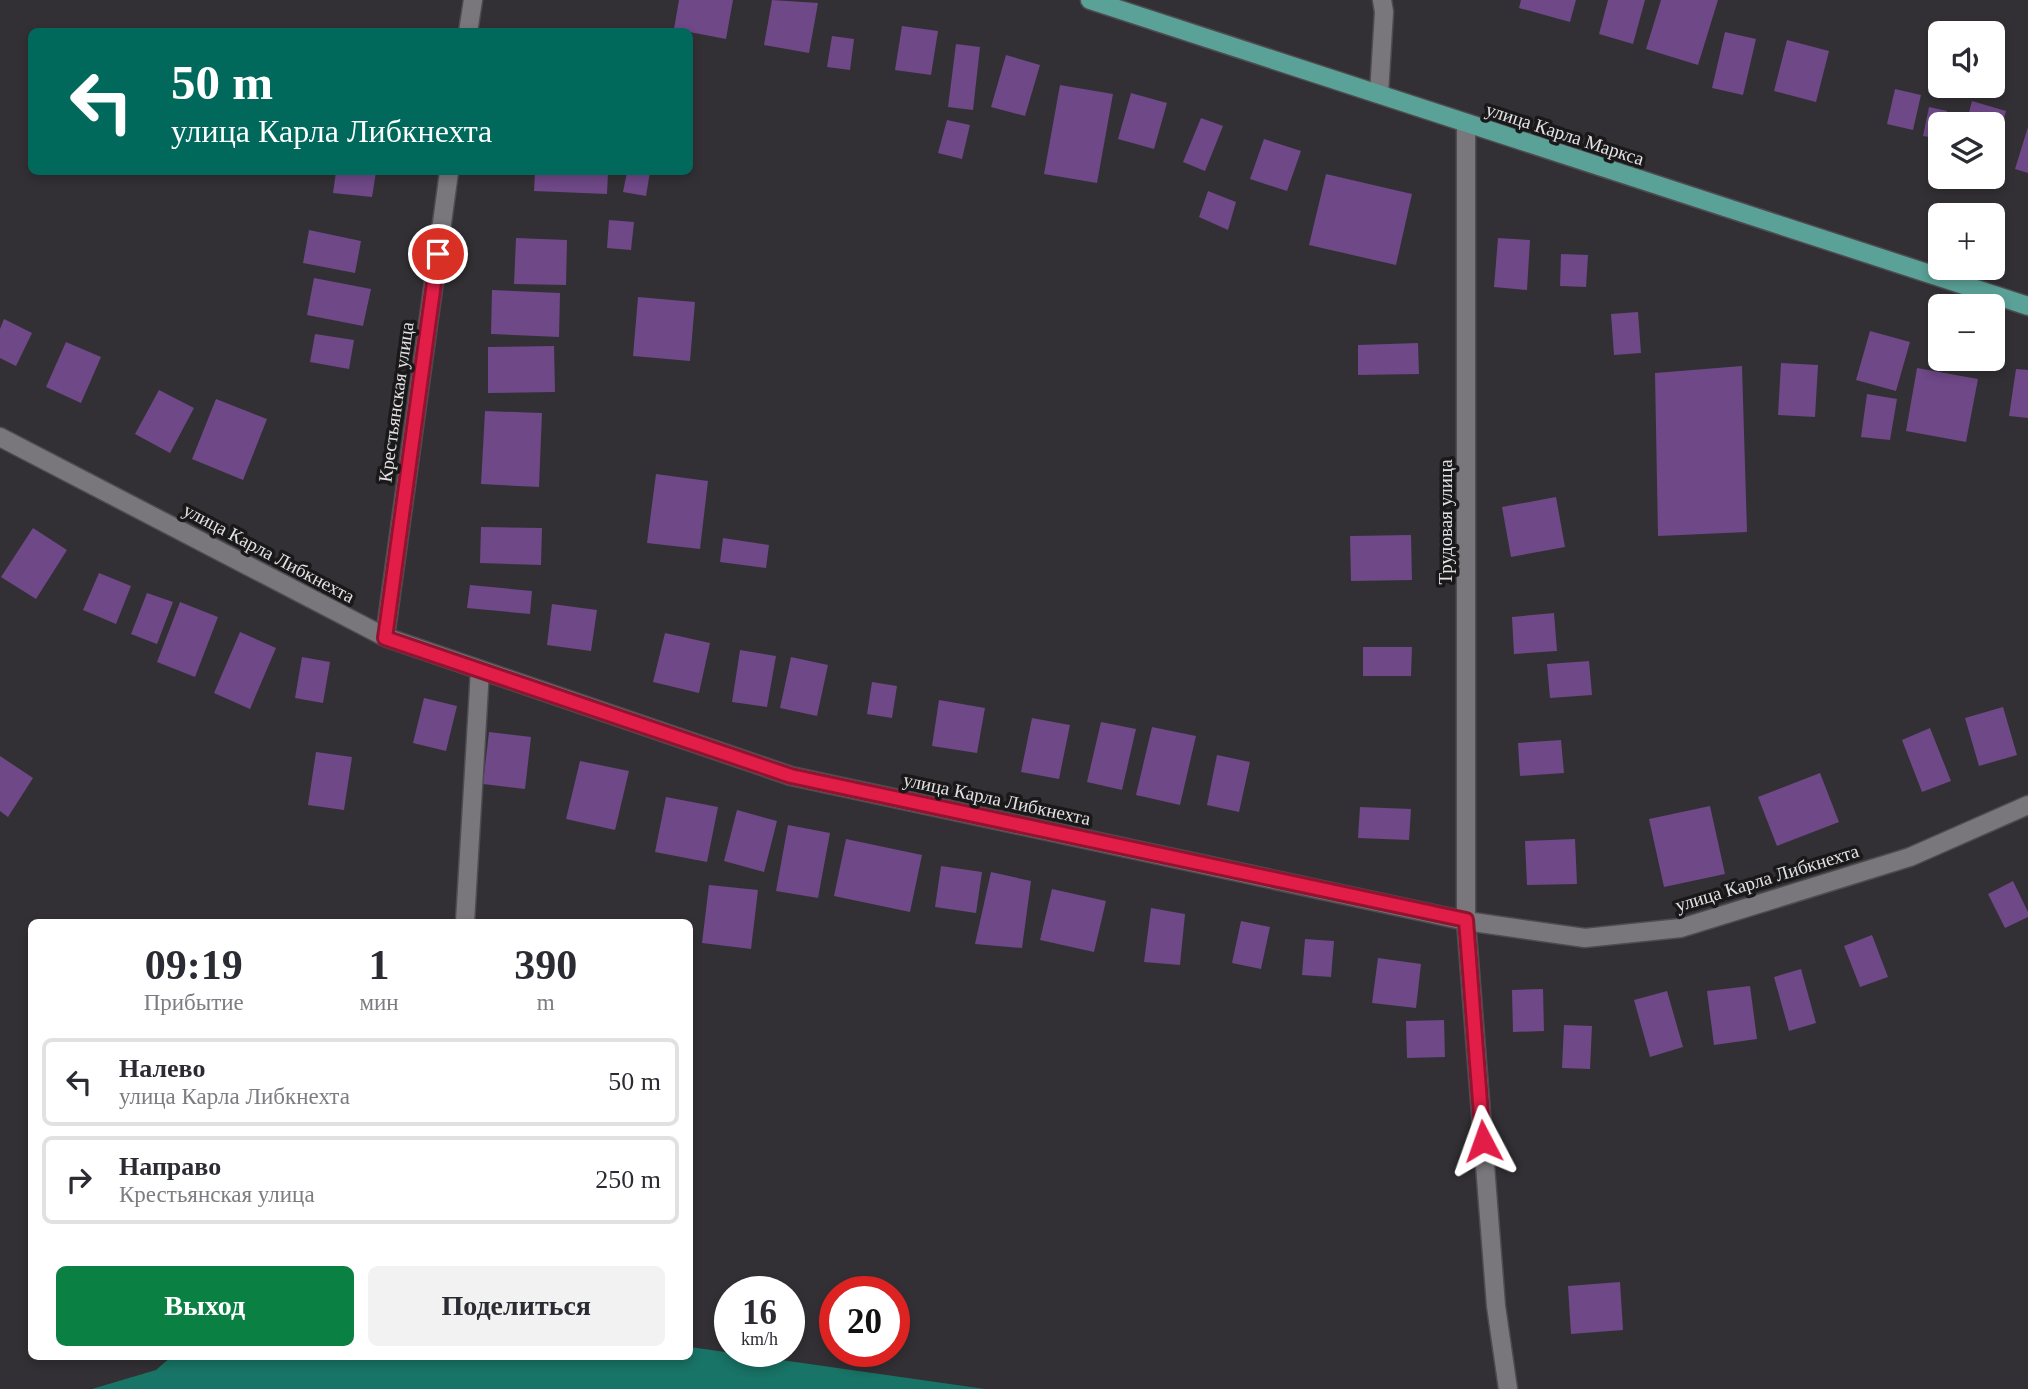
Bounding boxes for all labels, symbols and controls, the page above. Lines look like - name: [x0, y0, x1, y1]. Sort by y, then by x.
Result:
- map controls: [1928, 21, 2005, 371]
- button: sound: [1928, 21, 2005, 98]
- text: 50 m: [171, 55, 273, 110]
- icon: left: [56, 56, 147, 147]
- street label: улица Карла Маркса: [1483, 99, 1647, 170]
- button: layers: [1928, 112, 2005, 189]
- text: улица Карла Либкнехта: [171, 113, 492, 149]
- button: +: [1928, 203, 2005, 280]
- pin: [408, 224, 468, 284]
- icon: arrive: [419, 235, 457, 273]
- button: −: [1928, 294, 2005, 371]
- street label: Крестьянская улица: [374, 320, 418, 483]
- street label: Трудовая улица: [1435, 459, 1456, 585]
- street label: улица Карла Либкнехта: [180, 499, 359, 607]
- street label: улица Карла Либкнехта: [902, 769, 1093, 829]
- street label: улица Карла Либкнехта: [1673, 840, 1862, 916]
- text: 09:19: [145, 942, 243, 988]
- text: 1: [369, 942, 390, 988]
- text: 390: [514, 942, 577, 988]
- text: Прибытие: [144, 990, 244, 1015]
- text: мин: [359, 990, 399, 1015]
- text: m: [537, 990, 555, 1015]
- text: Налево: [119, 1054, 205, 1083]
- icon: left: [60, 1063, 98, 1101]
- text: 50 m: [608, 1067, 661, 1096]
- text: улица Карла Либкнехта: [119, 1084, 350, 1109]
- position arrow: [1446, 1104, 1520, 1178]
- text: Направо: [119, 1152, 221, 1181]
- icon: right: [60, 1161, 98, 1199]
- text: 250 m: [595, 1165, 661, 1194]
- text: Крестьянская улица: [119, 1182, 315, 1207]
- button: Выход: [56, 1266, 354, 1346]
- button: Поделиться: [368, 1266, 665, 1346]
- speed limit sign: 20: [819, 1276, 910, 1367]
- text: 16: [742, 1293, 777, 1332]
- text: km/h: [741, 1329, 778, 1349]

